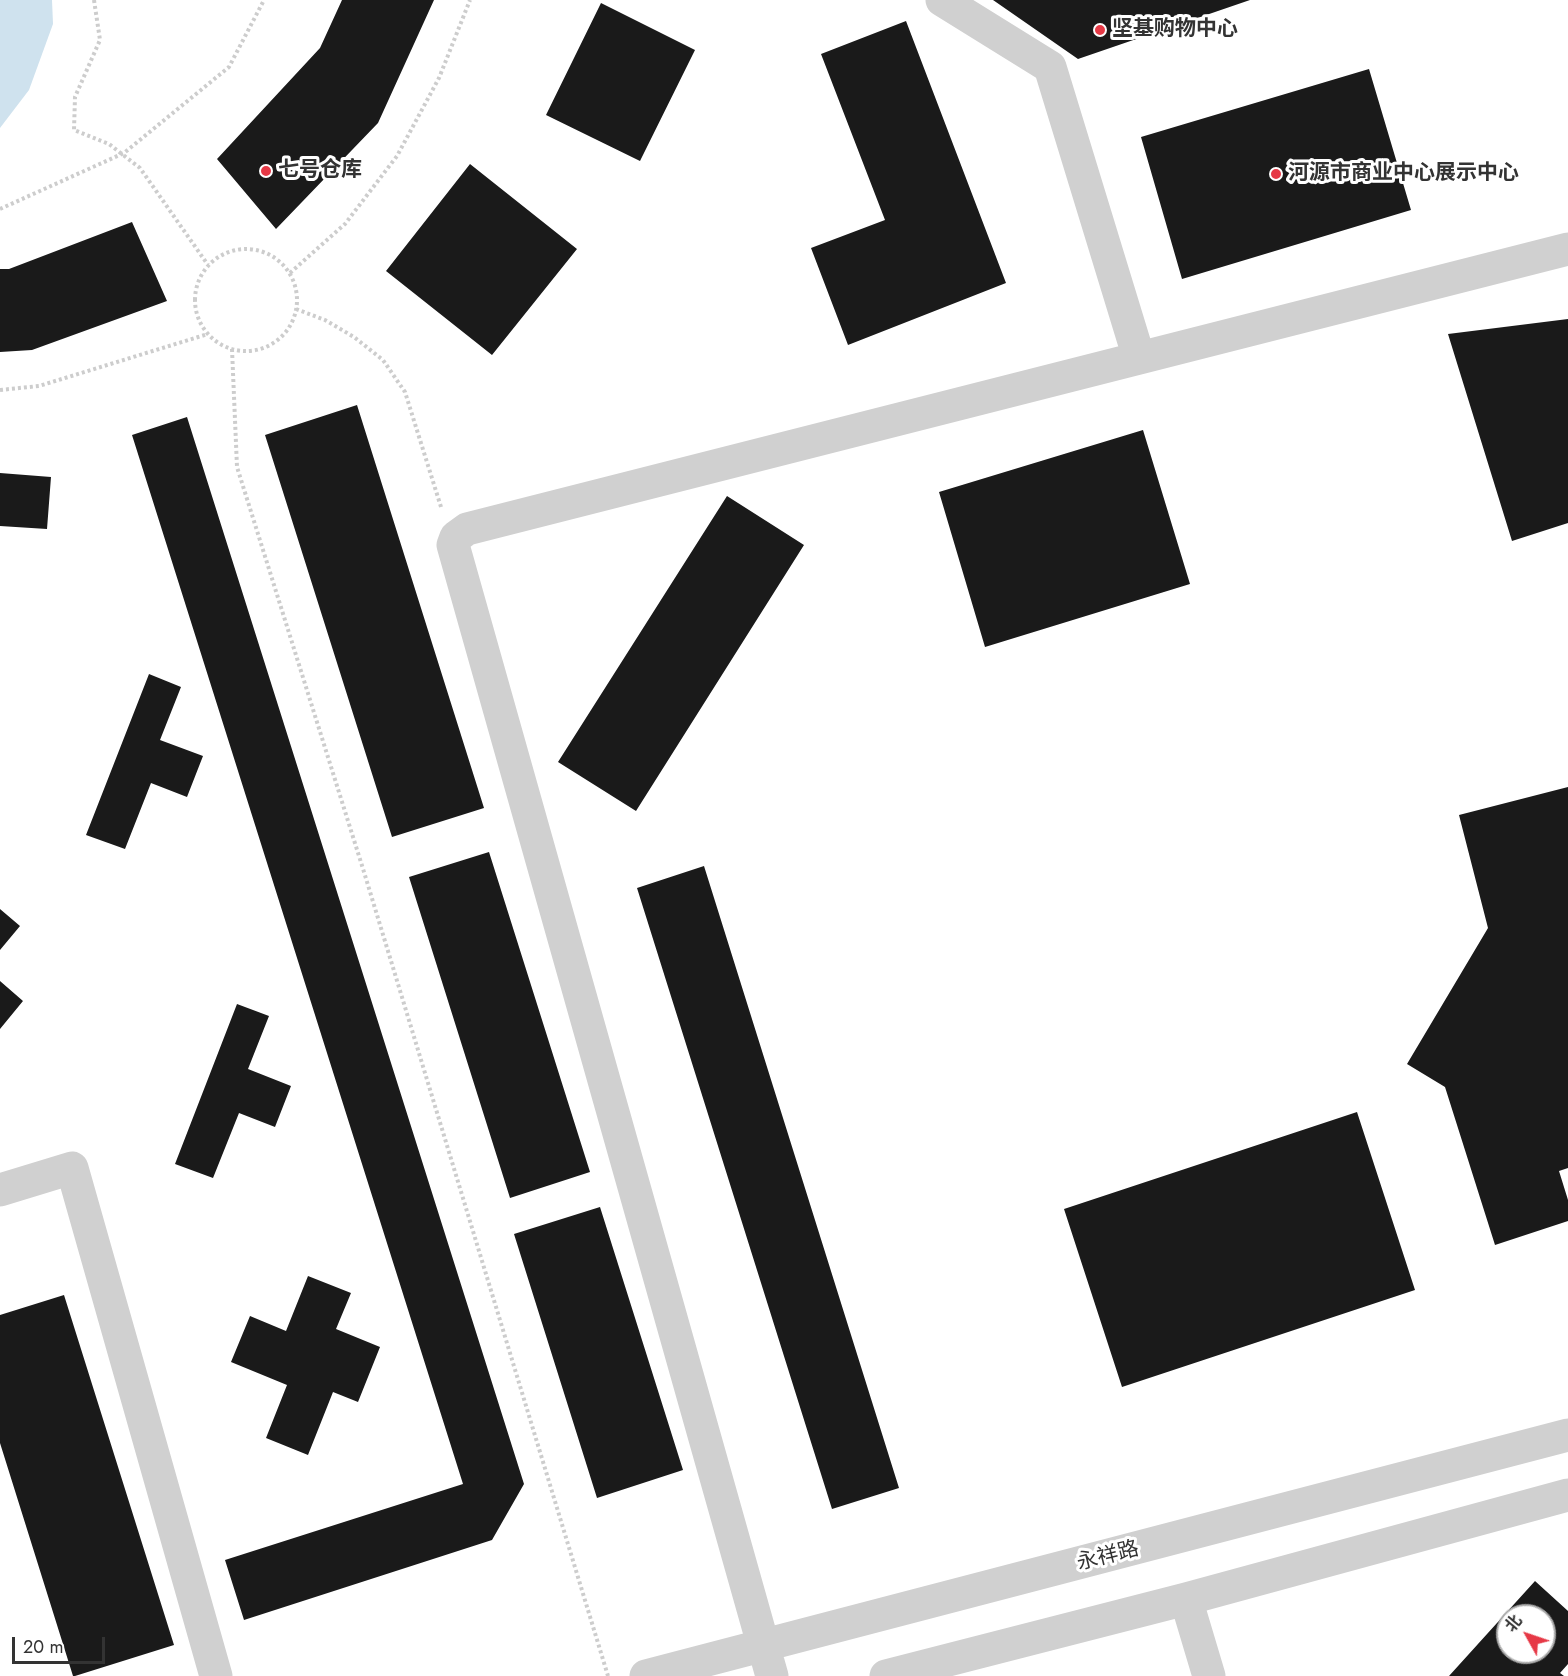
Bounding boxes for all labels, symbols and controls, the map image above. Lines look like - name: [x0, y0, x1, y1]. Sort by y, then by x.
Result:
- place label: 坚基购物中心: [1112, 17, 1238, 43]
- marker: 坚基购物中心: [1093, 23, 1107, 37]
- place label: 七号仓库: [278, 158, 362, 184]
- place label: 河源市商业中心展示中心: [1288, 161, 1519, 187]
- marker: 七号仓库: [259, 164, 273, 178]
- marker: 河源市商业中心展示中心: [1269, 167, 1283, 181]
- street label: 永祥路: [1074, 1537, 1142, 1577]
- north arrow: [1496, 1604, 1556, 1664]
- text: 北: [1499, 1610, 1527, 1637]
- scale bar: [15, 1625, 108, 1663]
- text: 20 m: [23, 1634, 63, 1660]

